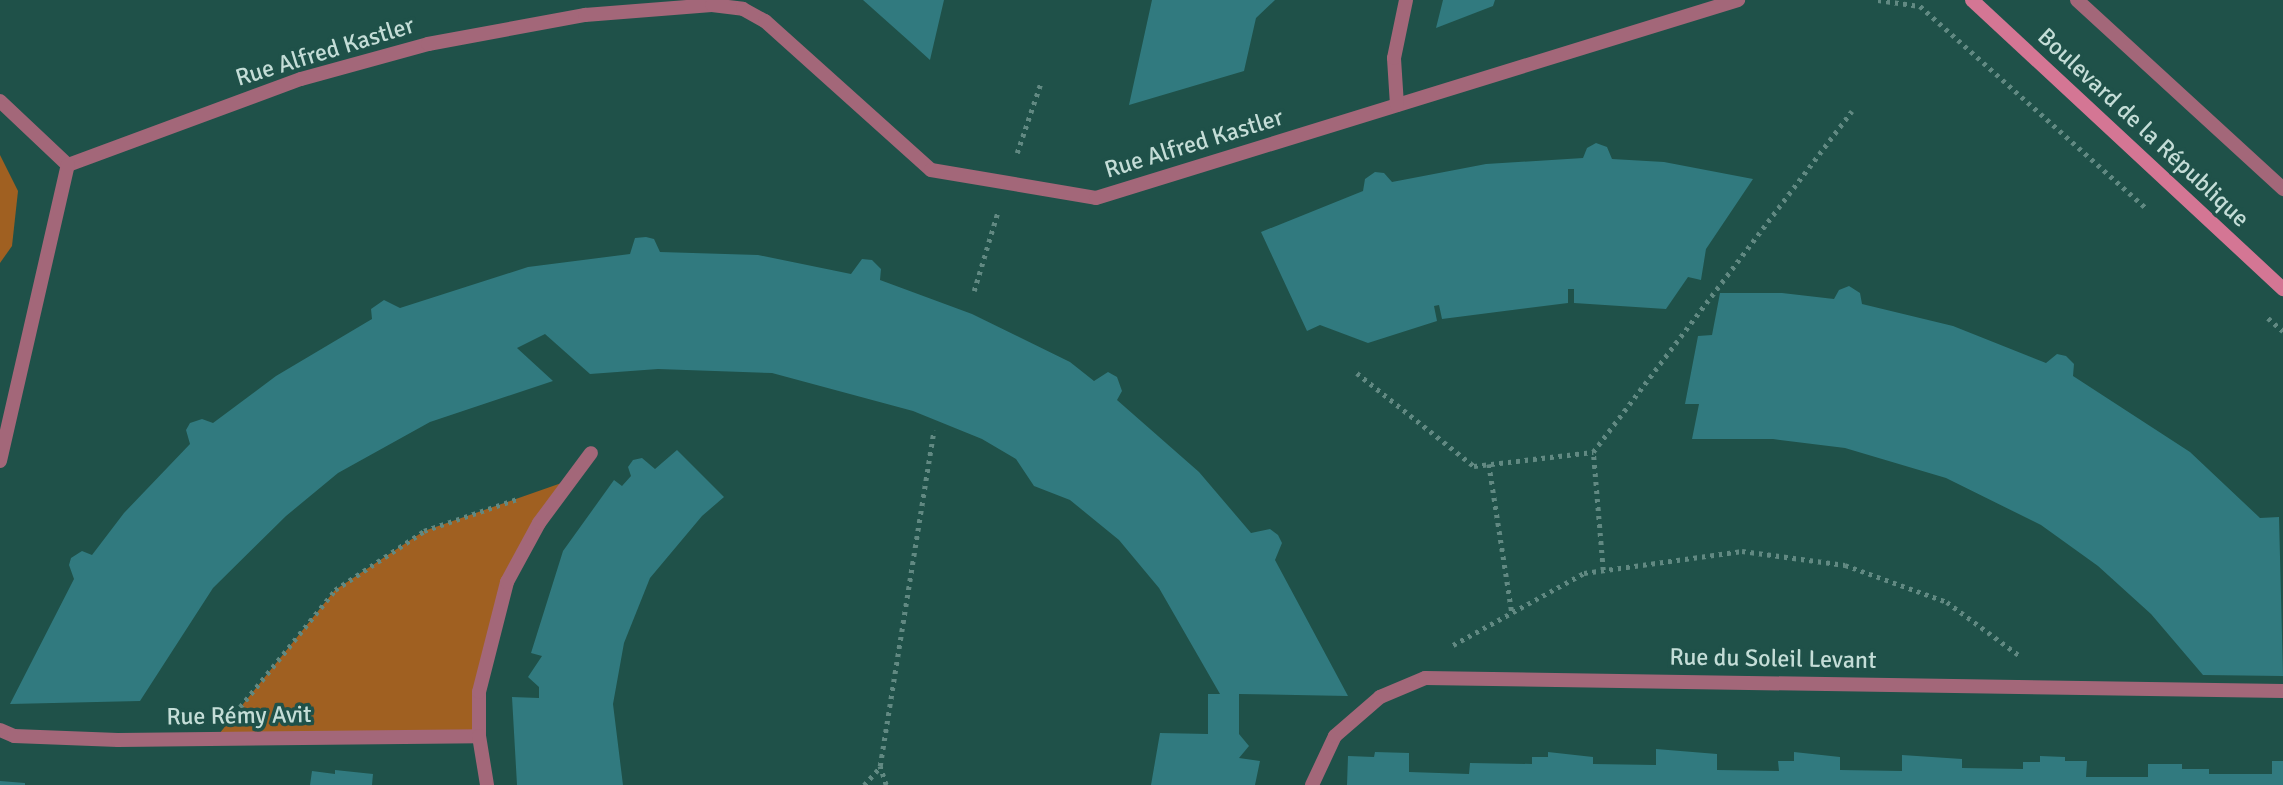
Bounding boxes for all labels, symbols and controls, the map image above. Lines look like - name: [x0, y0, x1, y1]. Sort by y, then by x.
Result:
- street label: Rue Alfred Kastler: [232, 11, 418, 93]
- street label: Boulevard de la République: [2031, 22, 2255, 234]
- street label: Rue Alfred Kastler: [1101, 103, 1287, 185]
- street label: Rue du Soleil Levant: [1669, 643, 1877, 675]
- street label: Rue Rémy Avit: [166, 700, 312, 732]

